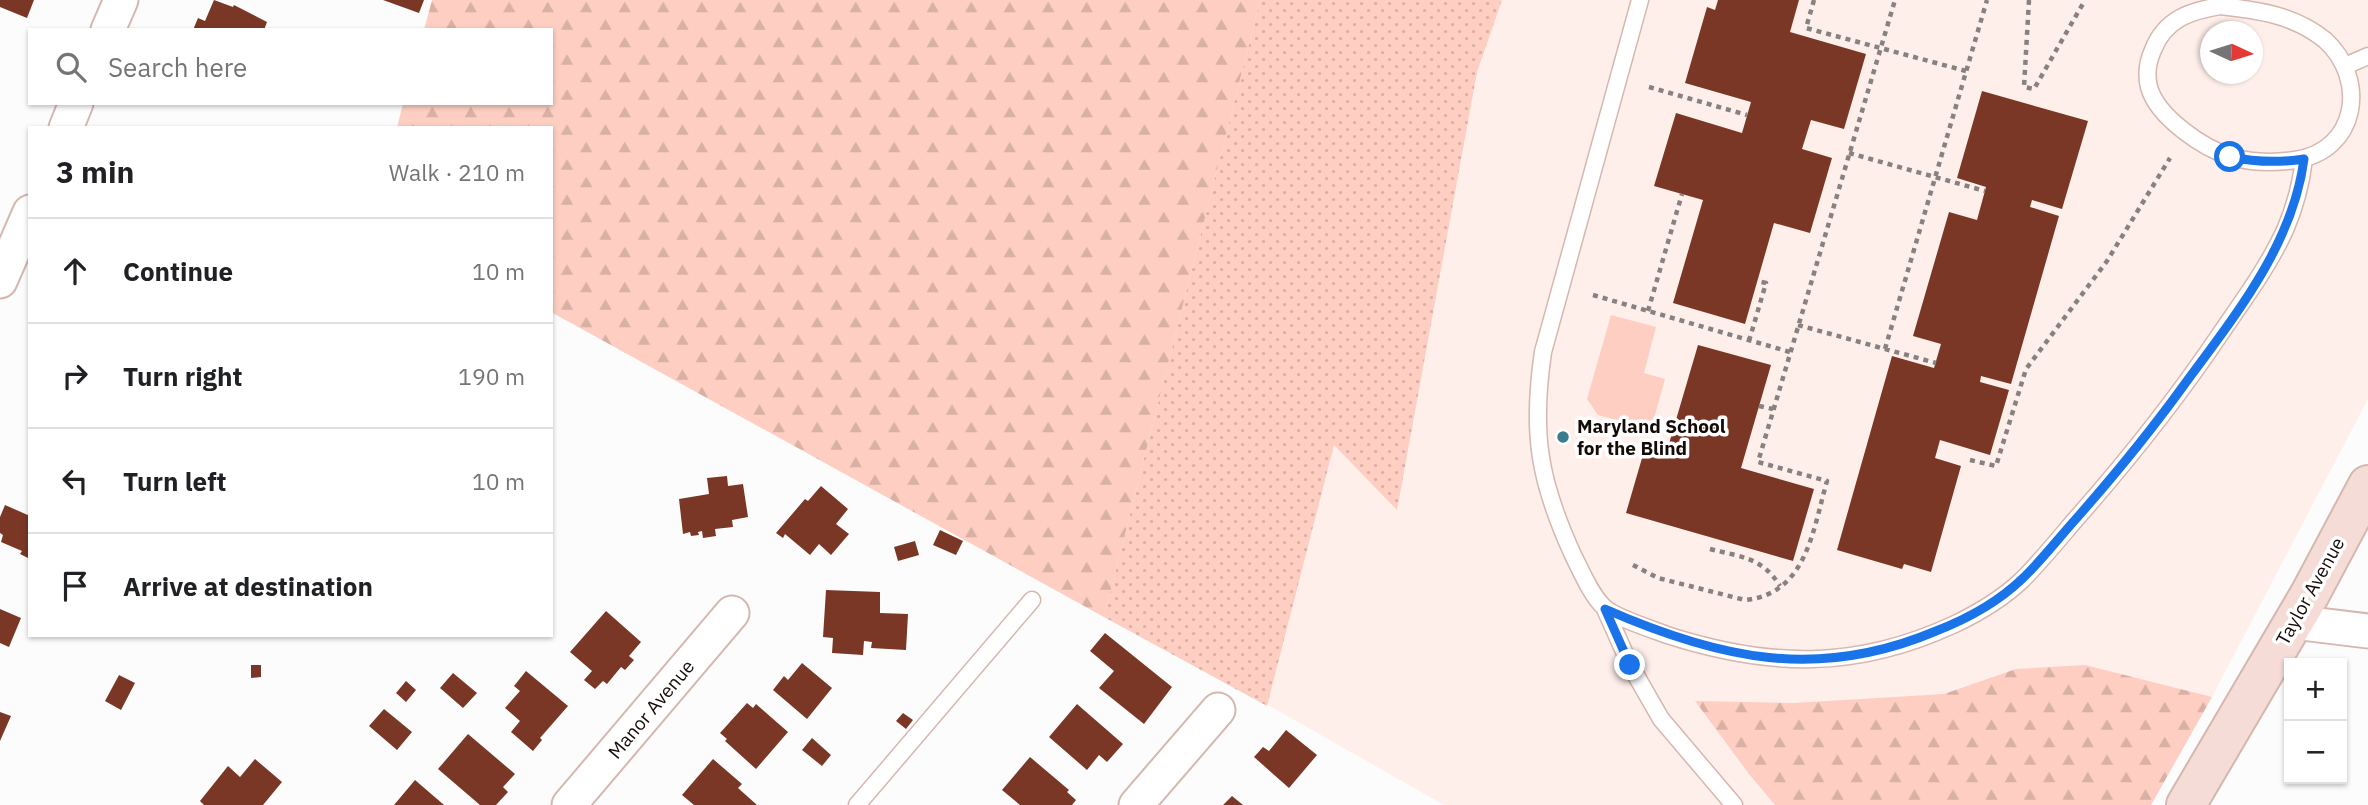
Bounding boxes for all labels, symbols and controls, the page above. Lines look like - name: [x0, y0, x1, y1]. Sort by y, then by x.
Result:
- north arrow: [2200, 21, 2263, 84]
- search box: [28, 28, 553, 105]
- icon: search: [52, 48, 90, 86]
- text: Search here: [108, 50, 247, 84]
- route start: [2214, 141, 2245, 172]
- text: 3 min: [56, 152, 134, 191]
- text: Walk · 210 m: [389, 157, 525, 187]
- icon: ahead: [56, 252, 94, 290]
- text: Continue: [123, 254, 233, 288]
- text: 10 m: [472, 256, 525, 286]
- icon: right: [56, 357, 94, 395]
- text: Turn right: [123, 359, 242, 393]
- text: 190 m: [458, 361, 525, 391]
- place label: Maryland School for the Blind: [1577, 414, 1726, 460]
- marker: Maryland School for the Blind: [1555, 429, 1571, 445]
- icon: left: [56, 462, 94, 500]
- text: Turn left: [123, 464, 226, 498]
- text: 10 m: [472, 466, 525, 496]
- street label: Taylor Avenue: [2270, 533, 2350, 649]
- icon: arrive: [56, 567, 94, 605]
- text: Arrive at destination: [123, 569, 373, 603]
- route end: [1614, 649, 1645, 680]
- street label: Manor Avenue: [603, 655, 699, 763]
- map controls: [2284, 658, 2347, 784]
- button: +: [2284, 658, 2347, 721]
- button: −: [2284, 721, 2347, 784]

